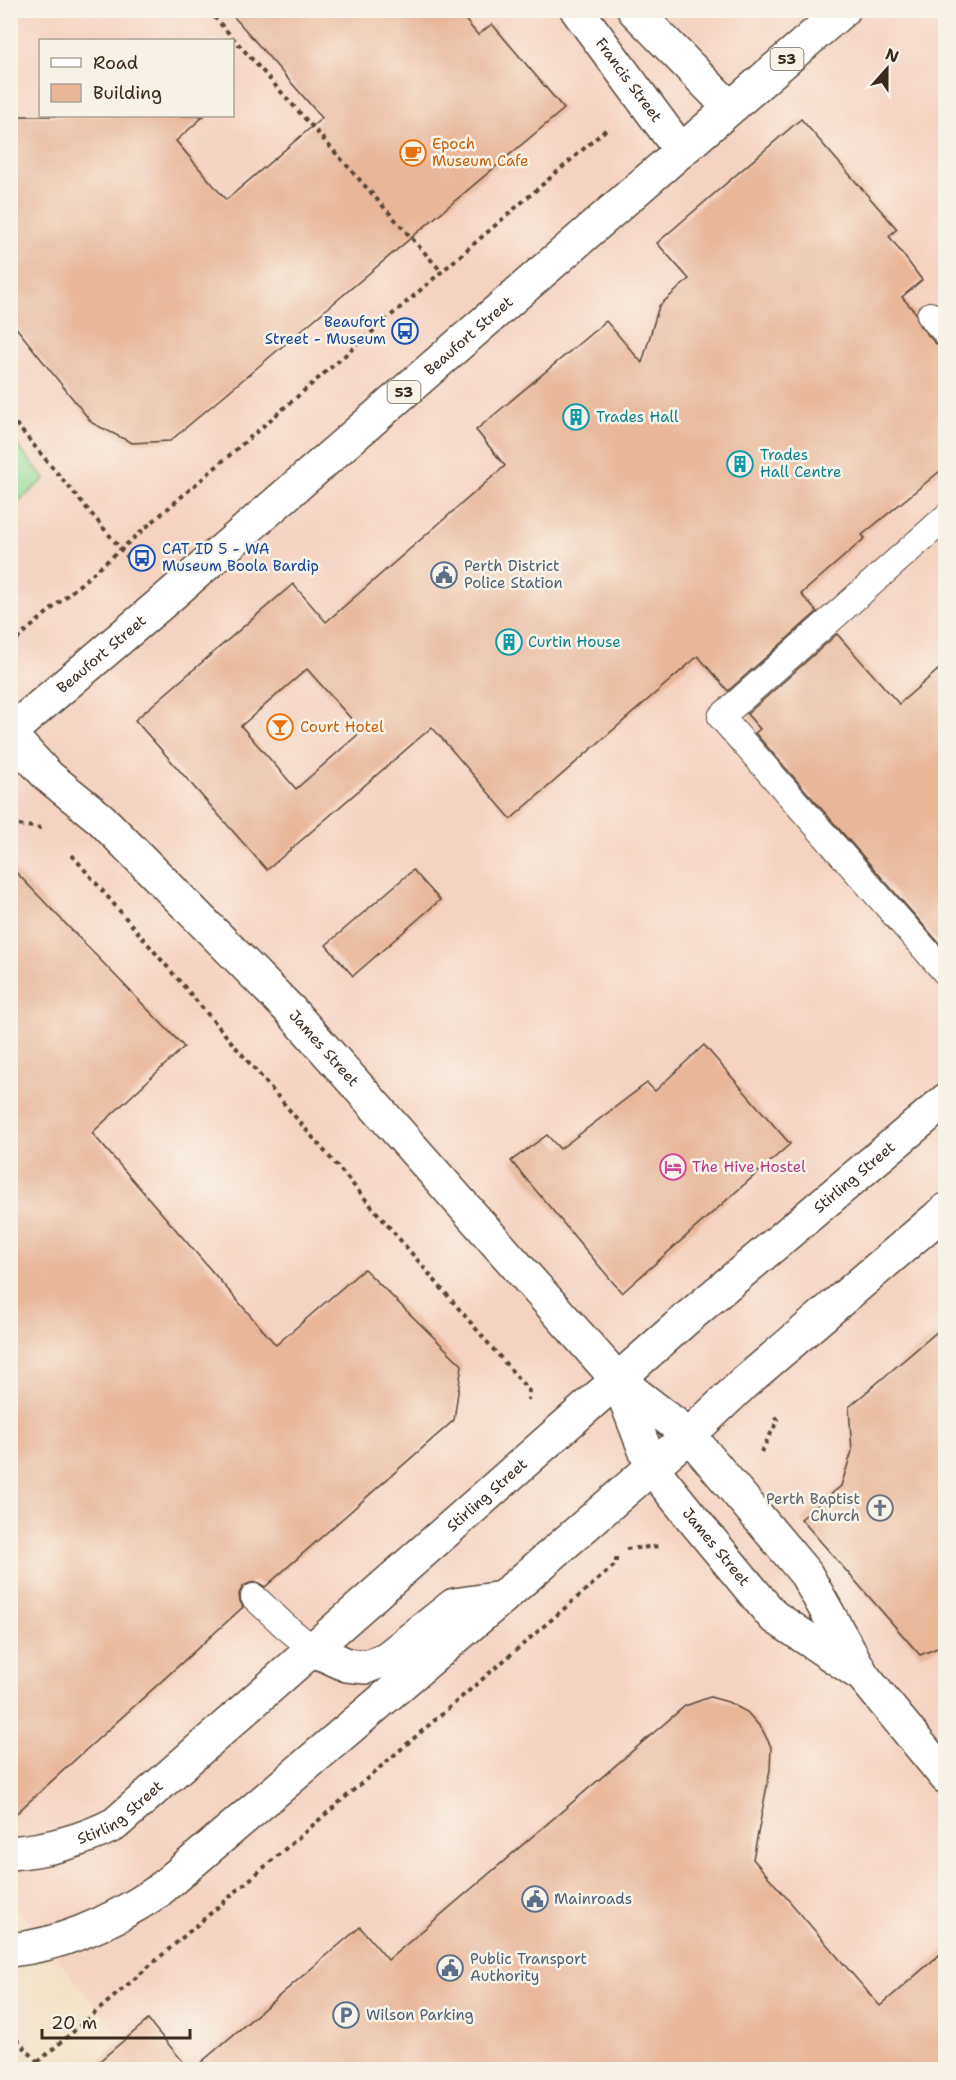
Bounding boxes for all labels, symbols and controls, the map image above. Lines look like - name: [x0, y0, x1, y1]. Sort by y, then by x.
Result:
- street label: Francis Street: [591, 34, 666, 126]
- legend: [39, 39, 234, 117]
- north arrow: [857, 39, 917, 99]
- text: N: [883, 43, 902, 68]
- road number: 53: [770, 48, 804, 70]
- text: Road: [93, 51, 138, 75]
- text: Building: [93, 81, 162, 105]
- place label: Epoch Museum Cafe: [432, 134, 529, 171]
- cafe icon: Epoch Museum Cafe: [398, 138, 428, 168]
- street label: Beaufort Street: [420, 292, 517, 380]
- place label: Beaufort Street - Museum: [265, 312, 386, 349]
- bus stop icon: Beaufort Street - Museum: [390, 316, 420, 346]
- road number: 53: [388, 381, 420, 403]
- building icon: Trades Hall: [561, 402, 591, 432]
- place label: Trades Hall: [596, 407, 679, 427]
- place label: Trades Hall Centre: [760, 445, 842, 482]
- building icon: Trades Hall Centre: [725, 449, 755, 479]
- place label: CAT ID 5 - WA Museum Boola Bardip: [162, 539, 319, 576]
- bus stop icon: CAT ID 5 - WA Museum Boola Bardip: [127, 543, 157, 573]
- place label: Perth District Police Station: [464, 556, 563, 593]
- public building icon: Perth District Police Station: [429, 560, 459, 590]
- street label: Beaufort Street: [53, 611, 150, 698]
- building icon: Curtin House: [494, 627, 524, 657]
- place label: Curtin House: [528, 632, 621, 652]
- bar icon: Court Hotel: [265, 712, 295, 742]
- place label: Court Hotel: [300, 717, 384, 737]
- street label: James Street: [285, 1006, 363, 1091]
- street label: Stirling Street: [809, 1137, 899, 1217]
- hotel icon: The Hive Hostel: [658, 1152, 688, 1182]
- place label: The Hive Hostel: [692, 1157, 806, 1177]
- street label: Stirling Street: [442, 1454, 531, 1536]
- place label: Perth Baptist Church: [766, 1489, 860, 1526]
- church icon: Perth Baptist Church: [865, 1493, 895, 1523]
- street label: James Street: [678, 1504, 754, 1590]
- street label: Stirling Street: [75, 1776, 167, 1849]
- public building icon: Mainroads: [520, 1884, 550, 1914]
- place label: Mainroads: [554, 1889, 632, 1909]
- place label: Public Transport Authority: [470, 1949, 587, 1986]
- public building icon: Public Transport Authority: [435, 1953, 465, 1983]
- parking icon: Wilson Parking: [331, 2000, 361, 2030]
- scale bar: [42, 2002, 190, 2040]
- place label: Wilson Parking: [366, 2005, 474, 2025]
- text: 20 m: [51, 2011, 97, 2035]

